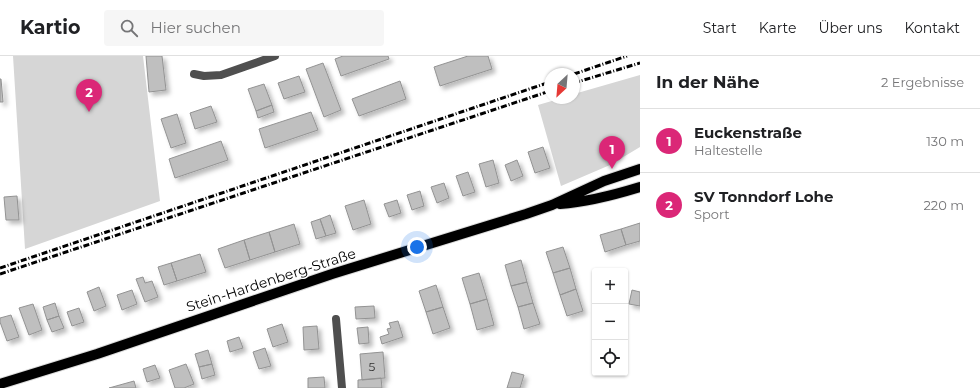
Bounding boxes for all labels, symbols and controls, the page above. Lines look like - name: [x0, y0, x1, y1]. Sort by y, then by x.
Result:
- search box: [104, 10, 384, 46]
- text: Kartio: [20, 16, 80, 39]
- icon: search: [118, 17, 140, 39]
- text: Hier suchen: [150, 18, 241, 37]
- text: Start: [703, 19, 737, 37]
- text: Karte: [759, 19, 796, 37]
- text: Über uns: [818, 19, 882, 37]
- text: Kontakt: [904, 19, 960, 37]
- north arrow: [544, 68, 580, 104]
- text: In der Nähe: [656, 72, 760, 92]
- text: 2 Ergebnisse: [881, 74, 964, 90]
- pin: 2: [76, 79, 102, 112]
- text: Euckenstraße: [694, 123, 802, 142]
- text: 1: [666, 133, 672, 149]
- text: 130 m: [926, 133, 964, 149]
- pin: 1: [599, 136, 625, 169]
- text: Haltestelle: [694, 142, 763, 158]
- text: SV Tonndorf Lohe: [694, 187, 834, 206]
- text: 2: [665, 197, 673, 213]
- text: 220 m: [923, 197, 964, 213]
- text: Sport: [694, 206, 730, 222]
- your location: [407, 237, 427, 257]
- street label: Stein-Hardenberg-Straße: [184, 244, 358, 316]
- map controls: [592, 268, 628, 376]
- button: +: [592, 268, 628, 304]
- button: −: [592, 304, 628, 340]
- button: locate: [592, 340, 628, 376]
- house number: 5: [369, 359, 376, 374]

